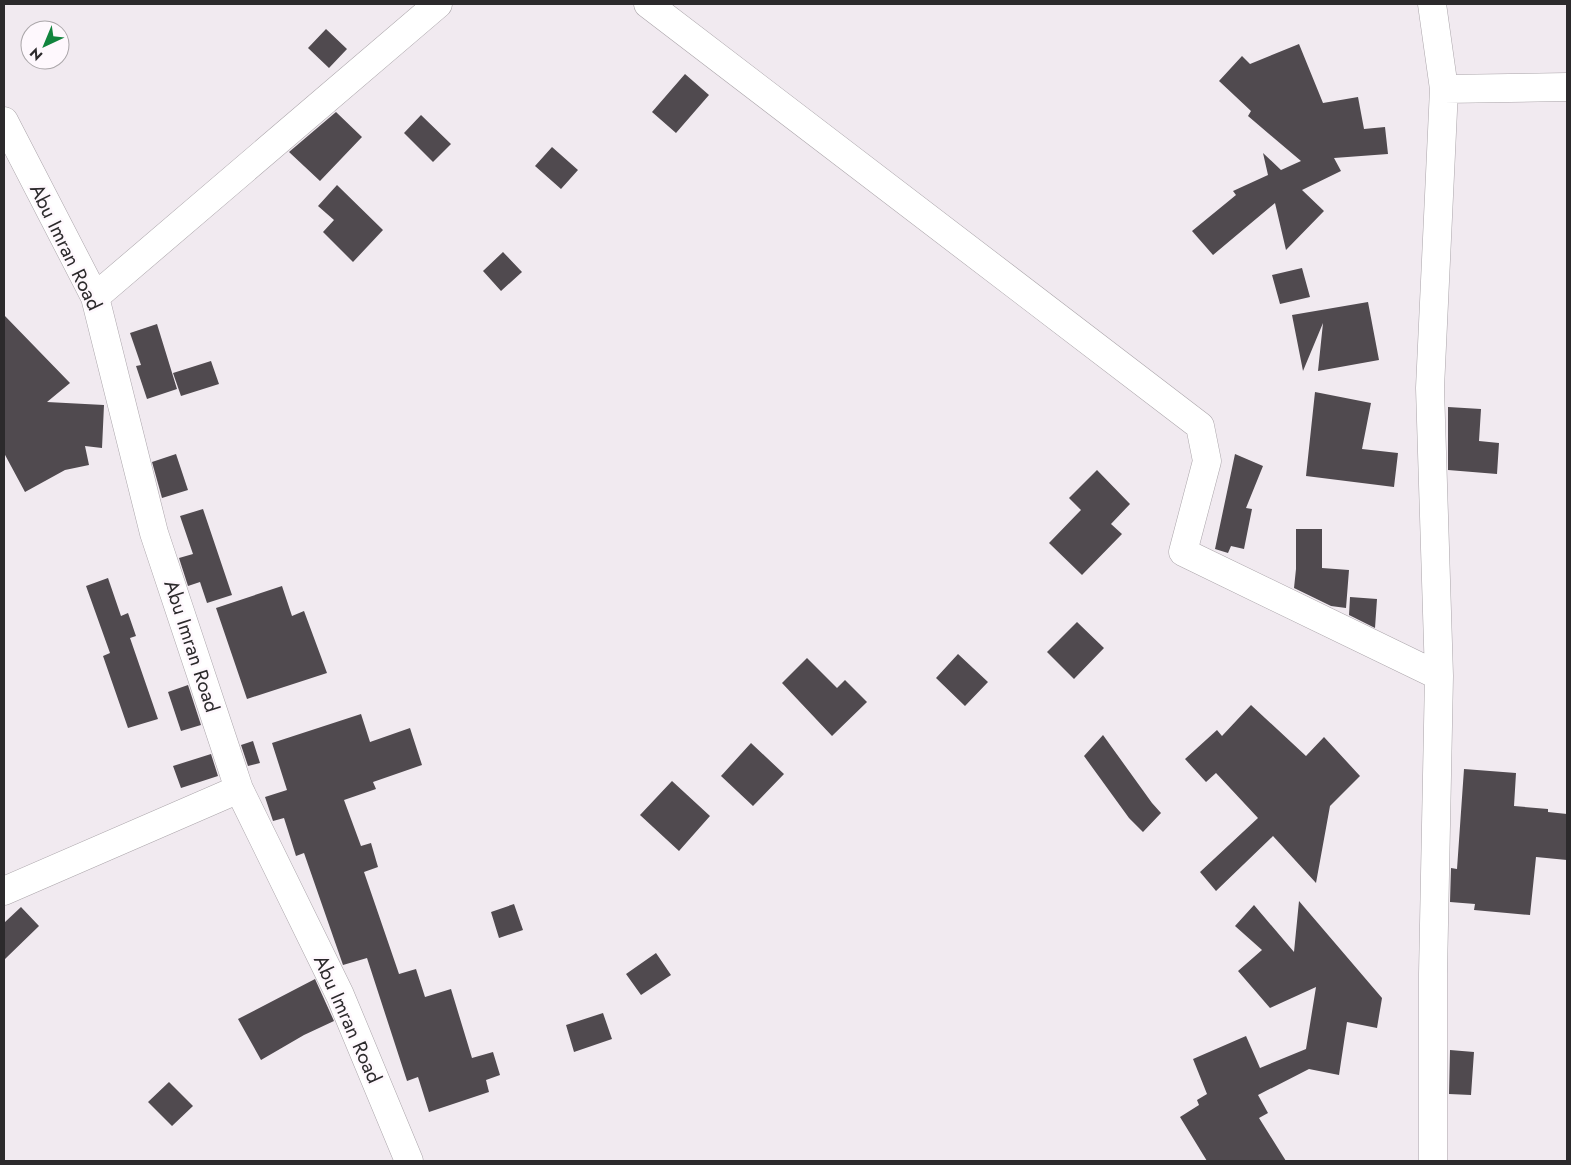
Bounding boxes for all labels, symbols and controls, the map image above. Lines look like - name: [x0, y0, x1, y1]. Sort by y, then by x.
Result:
- north arrow: [20, 20, 70, 70]
- text: N: [25, 43, 47, 65]
- street label: Abu Imran Road: [22, 179, 109, 315]
- street label: Abu Imran Road: [156, 576, 227, 716]
- street label: Abu Imran Road: [306, 950, 389, 1088]

